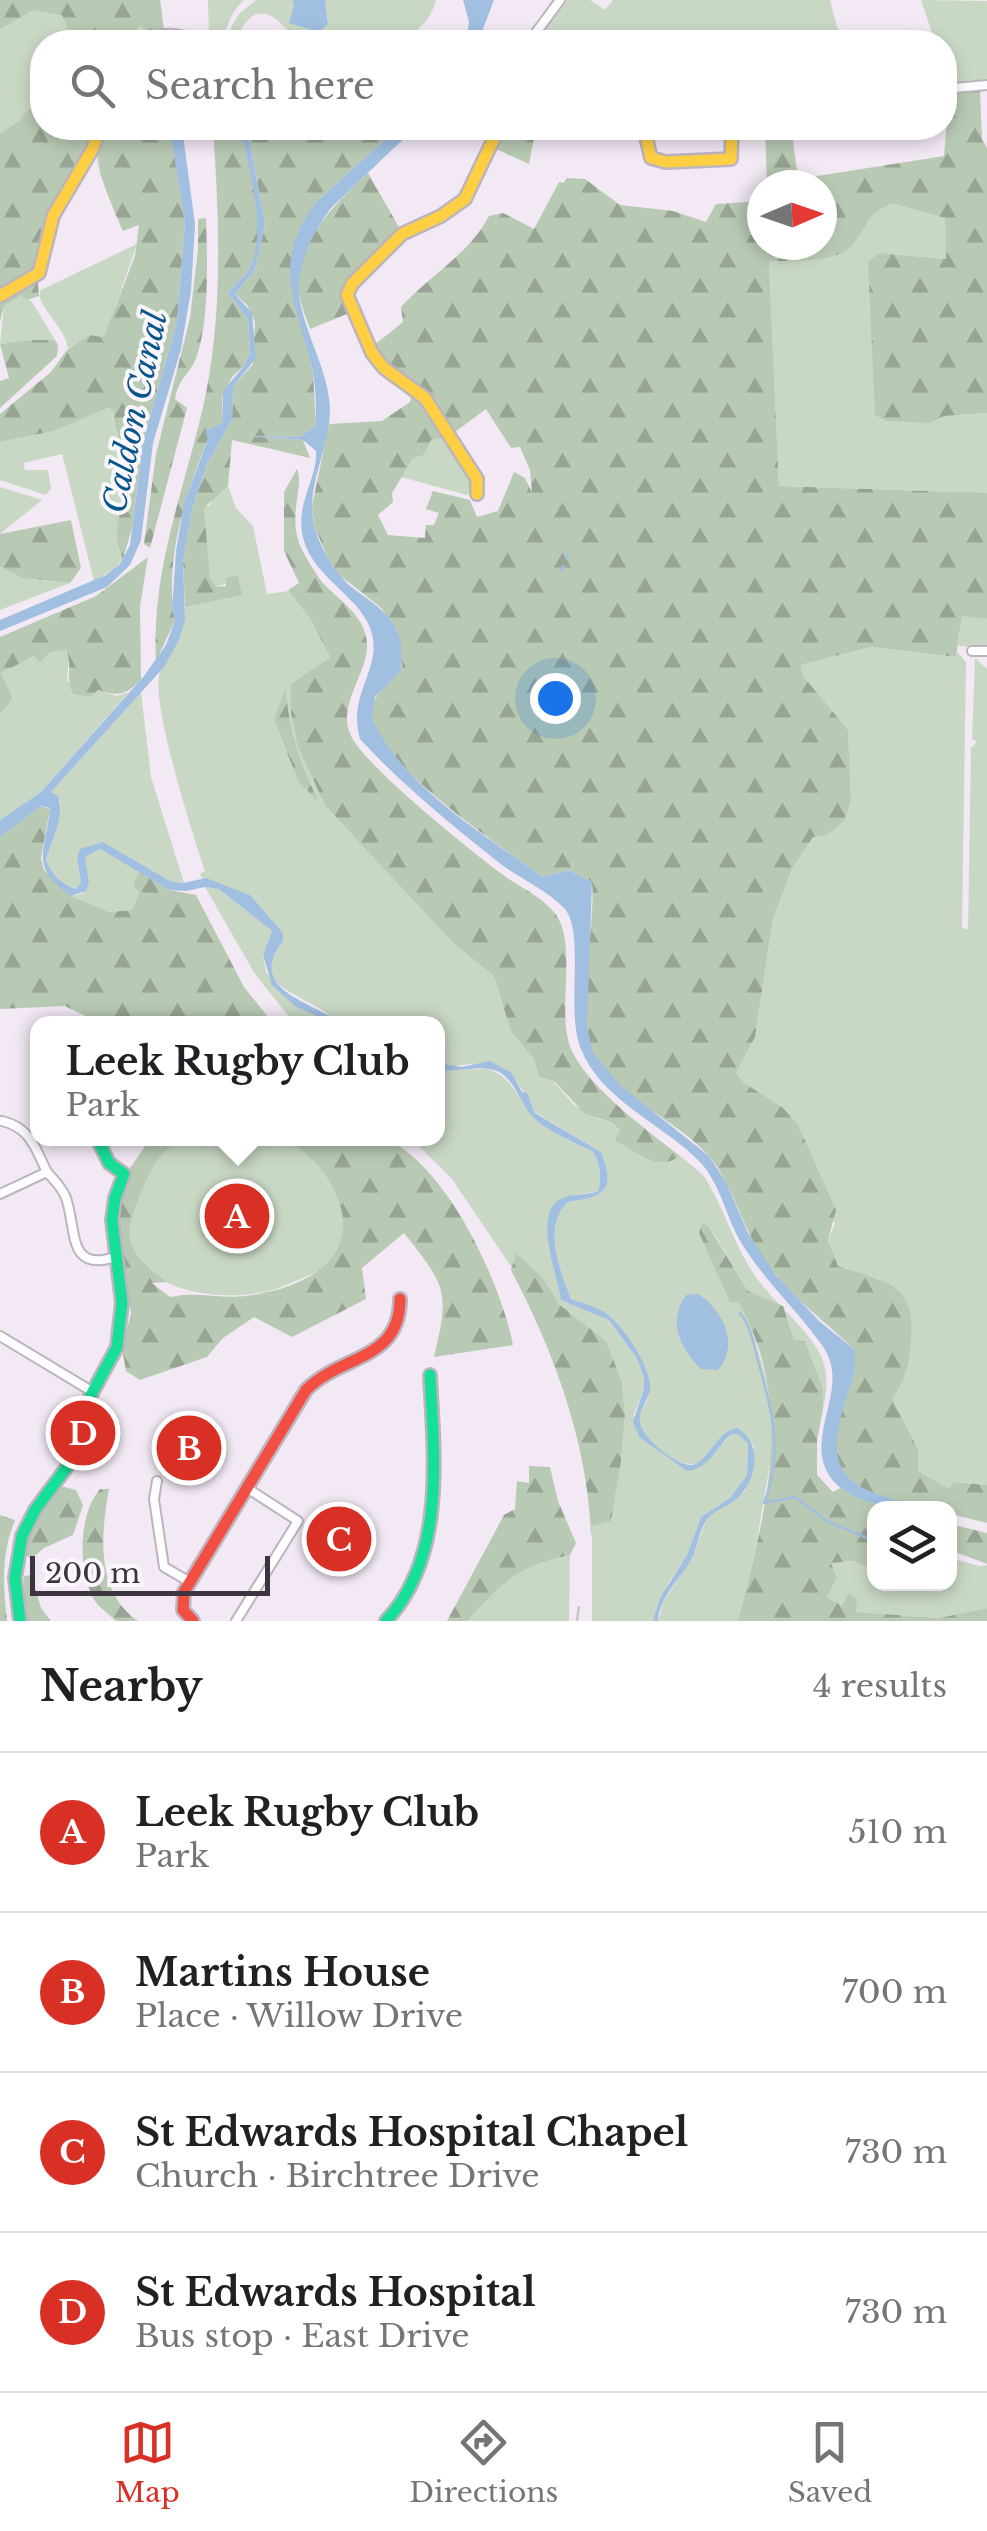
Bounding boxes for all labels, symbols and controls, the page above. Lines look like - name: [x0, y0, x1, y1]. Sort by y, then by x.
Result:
- search box: [30, 30, 957, 140]
- icon: search: [65, 58, 120, 113]
- text: Search here: [145, 62, 375, 109]
- north arrow: [747, 170, 837, 260]
- water label: Caldon Canal: [94, 307, 176, 517]
- your location: [530, 673, 581, 724]
- popup: [30, 1016, 445, 1146]
- text: Leek Rugby Club: [65, 1038, 410, 1085]
- text: Park: [65, 1085, 140, 1125]
- pin: A: [204, 1178, 270, 1254]
- pin: D: [51, 1396, 116, 1470]
- pin: B: [156, 1410, 222, 1486]
- map controls: [867, 1501, 957, 1591]
- button: layers: [867, 1501, 957, 1591]
- pin: C: [306, 1502, 372, 1576]
- scale bar: [30, 1551, 270, 1596]
- text: 200 m: [45, 1556, 140, 1591]
- text: Nearby: [40, 1660, 203, 1712]
- text: 4 results: [813, 1666, 947, 1706]
- text: Leek Rugby Club: [135, 1789, 479, 1836]
- text: A: [60, 1812, 85, 1852]
- text: 510 m: [848, 1812, 947, 1852]
- text: Park: [135, 1836, 209, 1876]
- text: Martins House: [135, 1949, 430, 1996]
- text: B: [60, 1972, 85, 2012]
- text: 700 m: [842, 1972, 947, 2012]
- text: Place · Willow Drive: [135, 1996, 463, 2036]
- text: St Edwards Hospital Chapel: [135, 2109, 688, 2156]
- text: C: [59, 2132, 86, 2172]
- text: 730 m: [845, 2132, 947, 2172]
- text: Church · Birchtree Drive: [135, 2156, 540, 2196]
- text: St Edwards Hospital: [135, 2269, 536, 2316]
- text: D: [58, 2292, 87, 2332]
- text: 730 m: [845, 2292, 947, 2332]
- text: Bus stop · East Drive: [135, 2316, 470, 2356]
- tab: Map: [115, 2415, 180, 2510]
- tab: Directions: [409, 2415, 558, 2510]
- tab: Saved: [788, 2415, 872, 2510]

